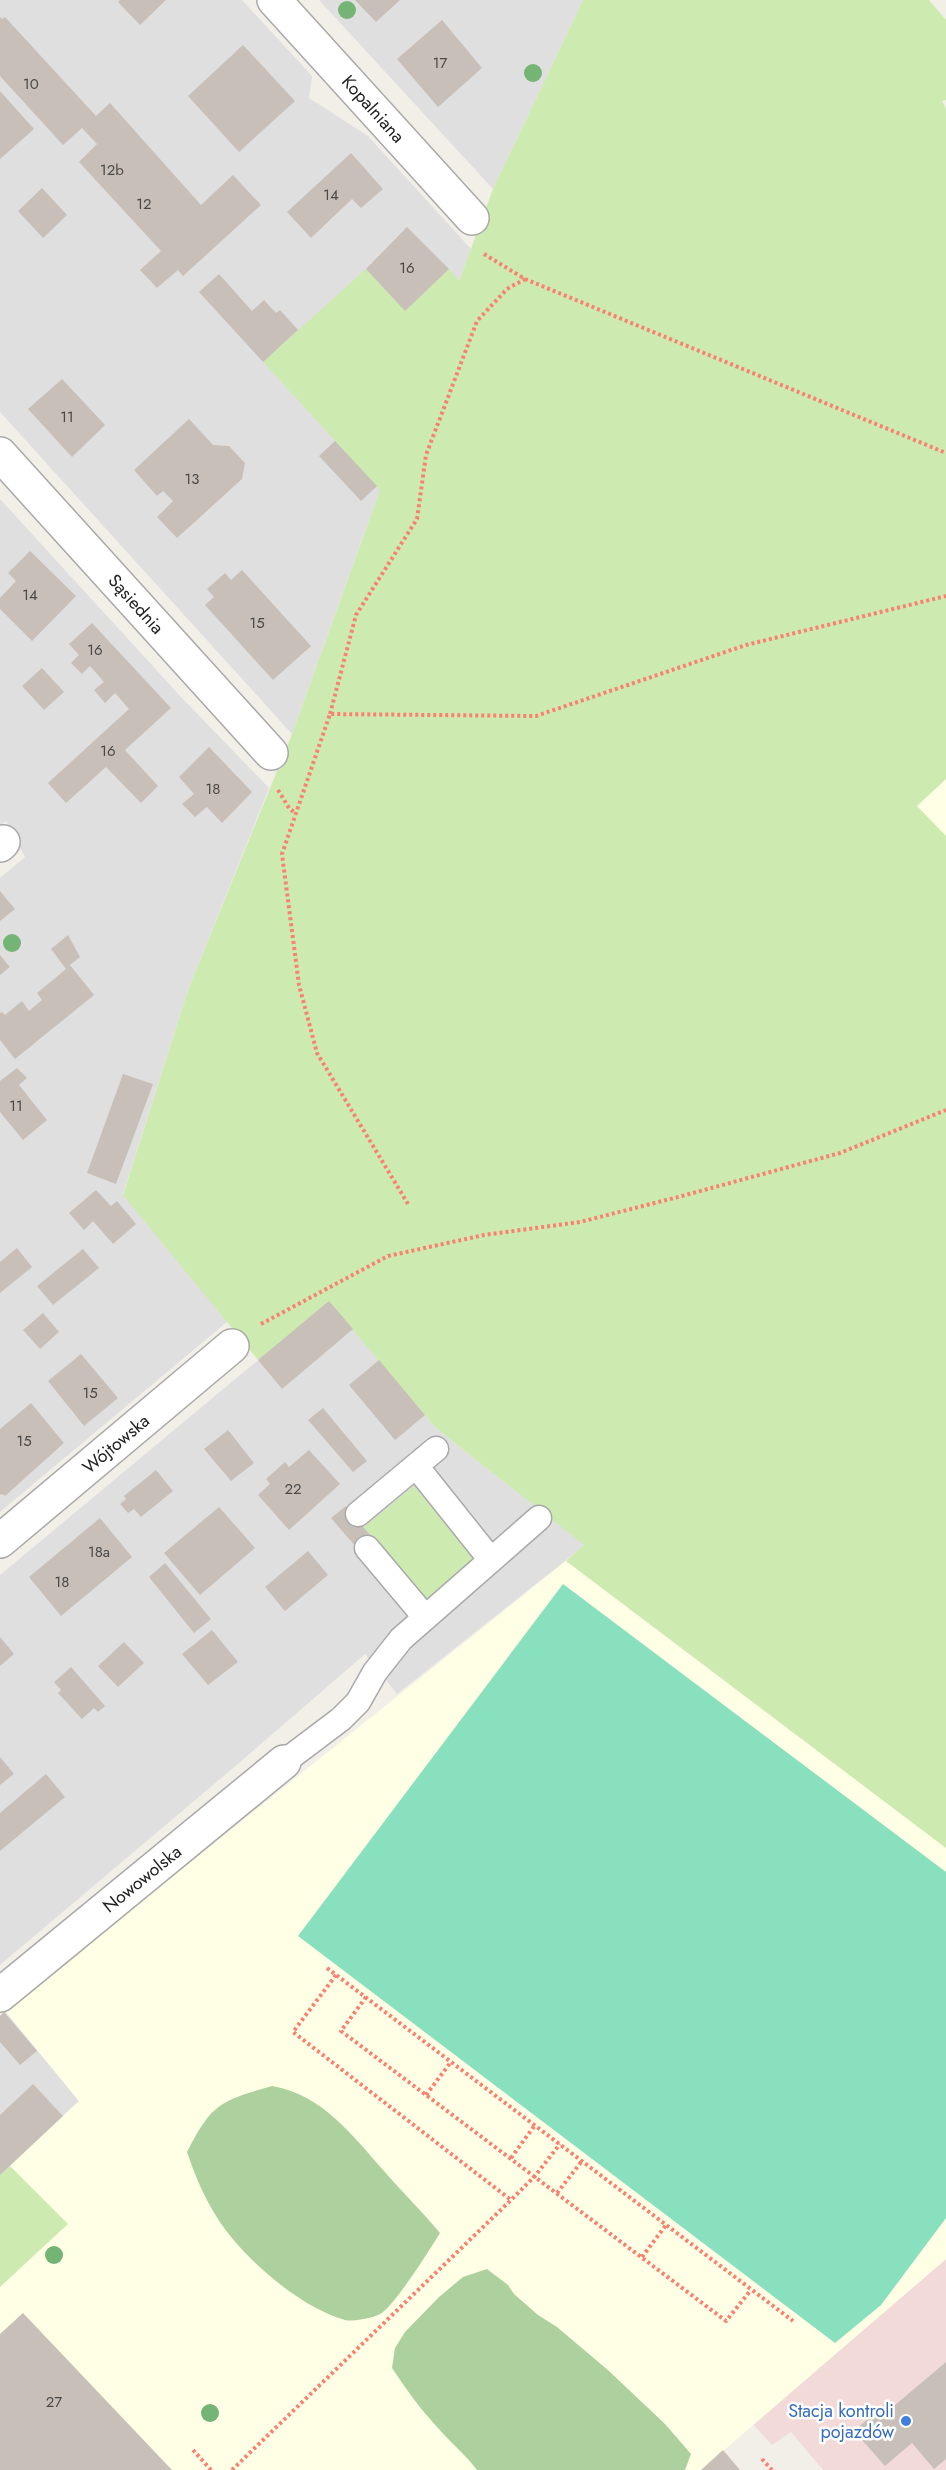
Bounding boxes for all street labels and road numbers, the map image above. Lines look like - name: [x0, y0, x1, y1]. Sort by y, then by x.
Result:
- street label: Kopalniana: [335, 69, 411, 149]
- street label: Sąsiednia: [102, 568, 170, 640]
- street label: Wójtowska: [77, 1408, 155, 1480]
- street label: Nowowolska: [97, 1839, 187, 1919]

